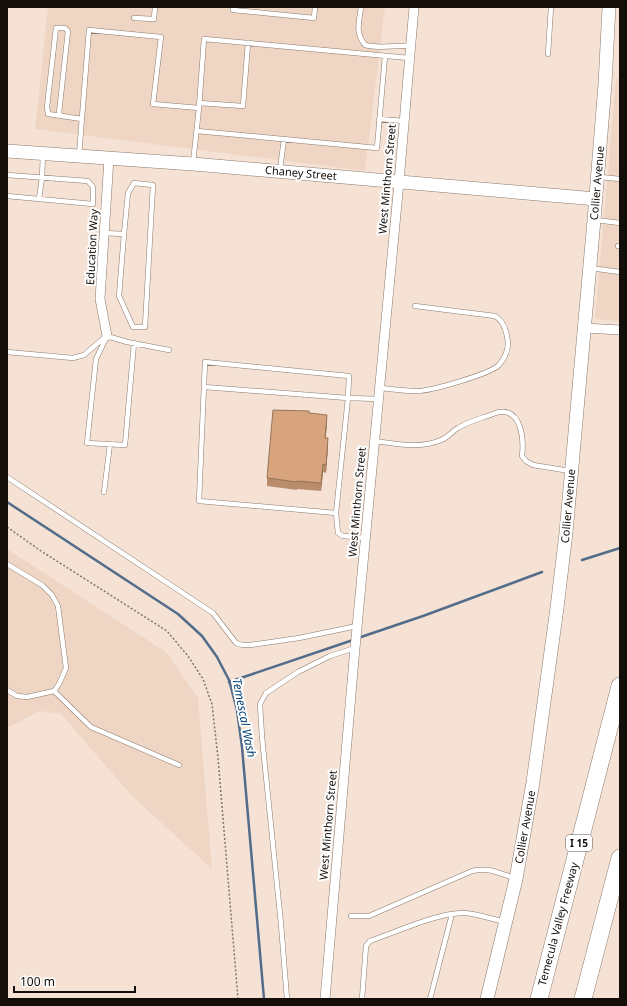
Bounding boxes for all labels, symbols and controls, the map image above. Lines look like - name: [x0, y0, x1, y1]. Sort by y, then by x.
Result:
- street label: West Minthorn Street: [374, 123, 399, 235]
- street label: Collier Avenue: [586, 145, 607, 221]
- street label: Chaney Street: [265, 162, 338, 183]
- street label: Education Way: [82, 208, 101, 285]
- street label: West Minthorn Street: [344, 446, 369, 558]
- street label: Collier Avenue: [557, 468, 578, 544]
- water label: Temescal Wash: [228, 677, 261, 759]
- street label: West Minthorn Street: [315, 769, 340, 881]
- street label: Collier Avenue: [511, 789, 538, 865]
- road number: I 15: [566, 835, 592, 851]
- street label: Temecula Valley Freeway: [534, 860, 581, 987]
- scale bar: [14, 968, 135, 994]
- text: 100 m: [20, 973, 55, 990]

